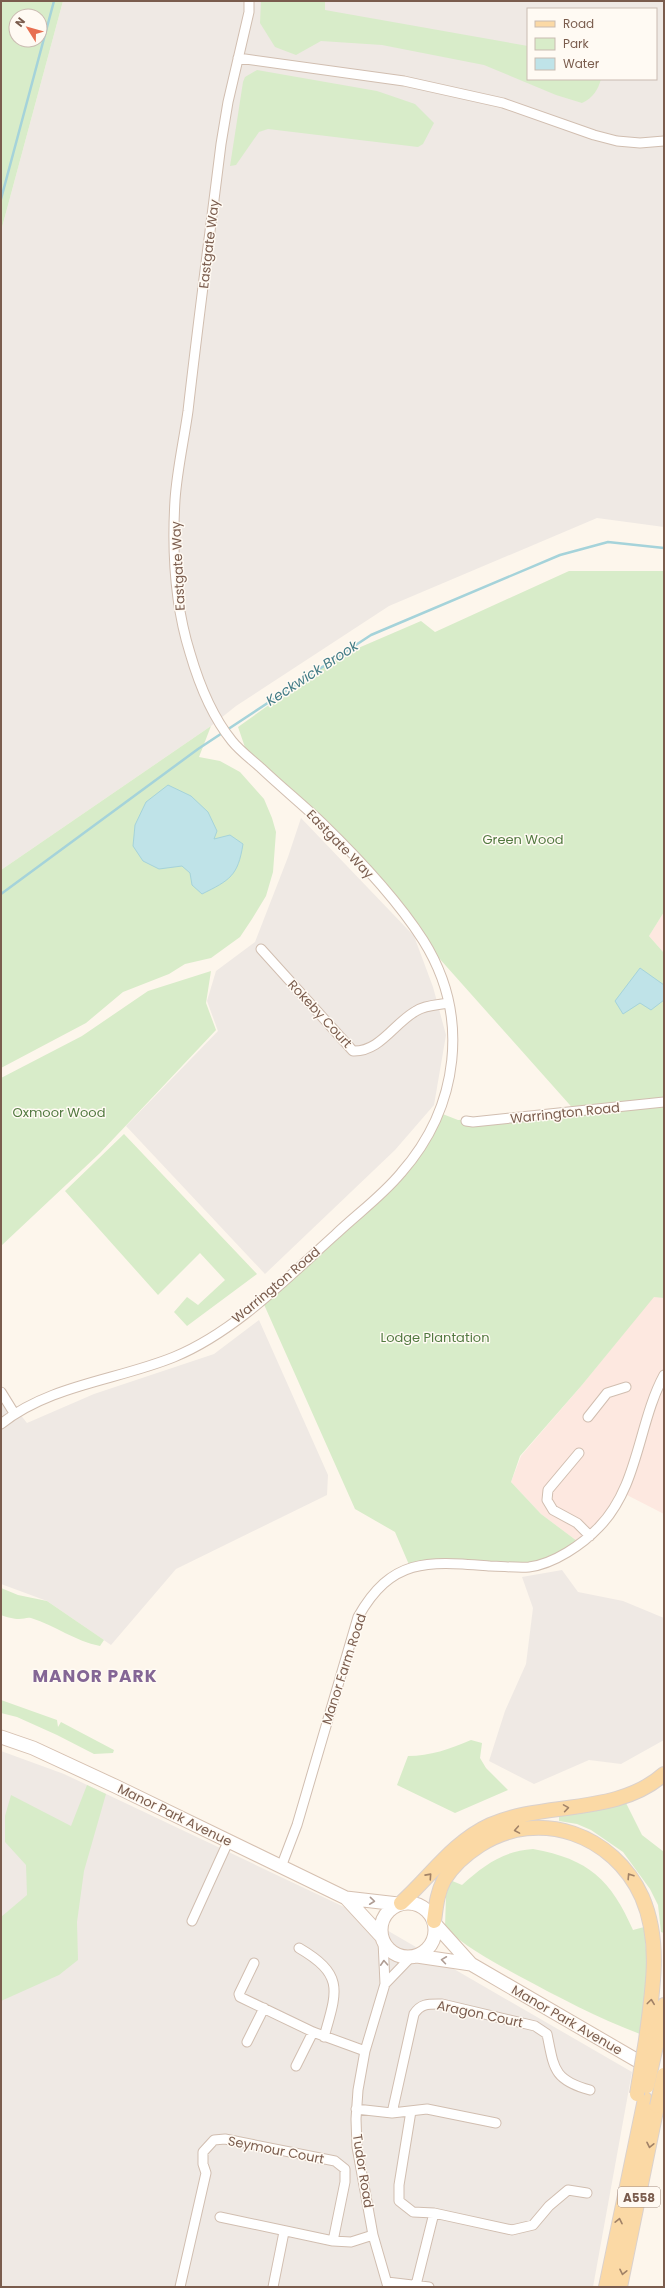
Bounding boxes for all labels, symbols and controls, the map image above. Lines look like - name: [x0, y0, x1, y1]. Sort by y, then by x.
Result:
- north arrow: [8, 8, 48, 48]
- legend: [527, 8, 657, 80]
- text: N: [11, 14, 29, 30]
- text: Road: [563, 15, 594, 32]
- text: Park: [563, 35, 590, 52]
- text: Water: [563, 55, 600, 72]
- street label: Eastgate Way: [194, 198, 224, 290]
- street label: Eastgate Way: [166, 520, 190, 611]
- water label: Keckwick Brook: [262, 635, 363, 710]
- street label: Eastgate Way: [302, 805, 378, 883]
- park label: Green Wood: [483, 830, 564, 849]
- street label: Rokeby Court: [283, 976, 357, 1052]
- street label: Warrington Road: [509, 1098, 621, 1128]
- park label: Oxmoor Wood: [13, 1103, 105, 1122]
- street label: Warrington Road: [228, 1242, 324, 1328]
- park label: Lodge Plantation: [381, 1328, 489, 1347]
- street label: Manor Farm Road: [317, 1611, 371, 1727]
- district label: MANOR PARK: [32, 1664, 158, 1688]
- street label: Manor Park Avenue: [115, 1779, 235, 1851]
- one-way arrow: [563, 1804, 569, 1813]
- one-way arrow: [514, 1826, 520, 1834]
- one-way arrow: [424, 1873, 431, 1880]
- one-way arrow: [628, 1874, 635, 1881]
- one-way arrow: [369, 1896, 375, 1905]
- one-way arrow: [441, 1956, 447, 1965]
- one-way arrow: [379, 1960, 388, 1966]
- street label: Manor Park Avenue: [508, 1980, 626, 2060]
- street label: Aragon Court: [435, 1996, 525, 2032]
- one-way arrow: [646, 1999, 655, 2005]
- street label: Seymour Court: [226, 2131, 326, 2169]
- street label: Tudor Road: [348, 2133, 378, 2209]
- one-way arrow: [647, 2142, 655, 2148]
- road number: A558: [618, 2187, 660, 2207]
- one-way arrow: [615, 2218, 623, 2225]
- one-way arrow: [620, 2269, 628, 2275]

